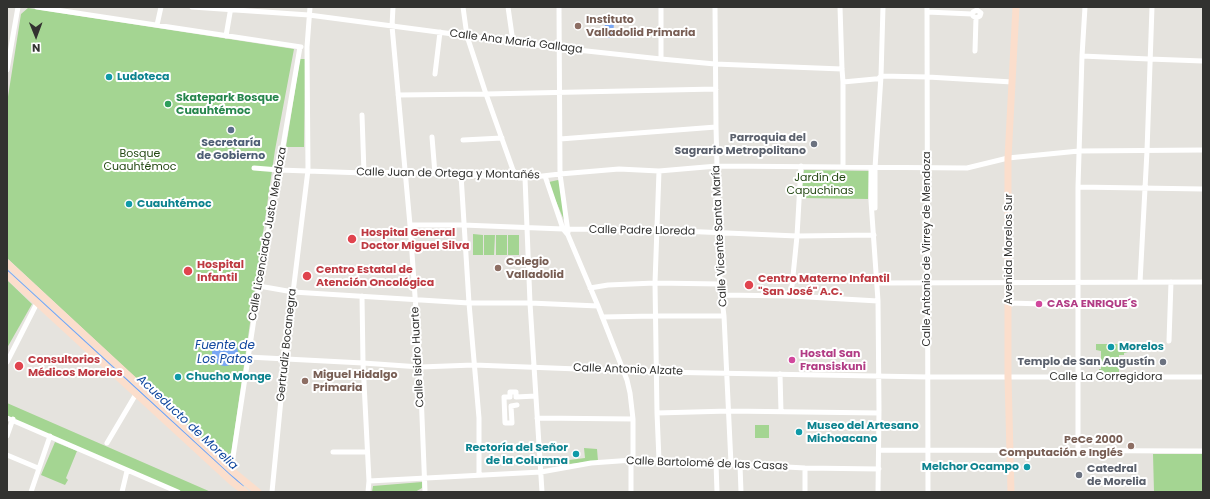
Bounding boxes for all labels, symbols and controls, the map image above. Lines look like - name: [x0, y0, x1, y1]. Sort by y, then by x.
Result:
- place label: Instituto Valladolid Primaria: [586, 13, 696, 39]
- north arrow: [16, 16, 56, 56]
- marker: Instituto Valladolid Primaria: [573, 21, 583, 31]
- street label: Calle Ana María Gallaga: [449, 27, 583, 57]
- text: N: [32, 40, 40, 56]
- place label: Ludoteca: [117, 70, 170, 84]
- marker: Ludoteca: [104, 72, 114, 82]
- place label: Skatepark Bosque Cuauhtémoc: [176, 91, 279, 117]
- marker: Skatepark Bosque Cuauhtémoc: [163, 99, 173, 109]
- marker: Secretaría de Gobierno: [226, 125, 236, 135]
- place label: Parroquia del Sagrario Metropolitano: [674, 131, 806, 157]
- place label: Secretaría de Gobierno: [197, 136, 265, 162]
- marker: Parroquia del Sagrario Metropolitano: [809, 139, 819, 149]
- street label: Calle Licenciado Justo Mendoza: [246, 146, 290, 322]
- park label: Bosque Cuauhtémoc: [104, 147, 176, 173]
- street label: Calle Antonio de Virrey de Mendoza: [920, 151, 934, 347]
- street label: Calle Vicente Santa María: [710, 165, 730, 307]
- street label: Calle Juan de Ortega y Montañés: [356, 166, 540, 182]
- park label: Jardín de Capuchinas: [786, 171, 854, 197]
- street label: Avenida Morelos Sur: [1002, 193, 1016, 305]
- place label: Cuauhtémoc: [137, 197, 212, 211]
- marker: Cuauhtémoc: [124, 199, 134, 209]
- street label: Calle Padre Lloreda: [589, 223, 695, 239]
- place label: Hospital General Doctor Miguel Silva: [361, 226, 469, 252]
- marker: Hospital General Doctor Miguel Silva: [346, 233, 358, 245]
- place label: Colegio Valladolid: [506, 255, 564, 281]
- place label: Hospital Infantil: [197, 258, 244, 284]
- place label: Centro Estatal de Atención Oncológica: [316, 263, 434, 289]
- marker: Colegio Valladolid: [493, 263, 503, 273]
- marker: Hospital Infantil: [182, 265, 194, 277]
- marker: Centro Estatal de Atención Oncológica: [301, 270, 313, 282]
- place label: Centro Materno Infantil "San José" A.C.: [758, 272, 890, 298]
- marker: Centro Materno Infantil "San José" A.C.: [743, 279, 755, 291]
- street label: Gertrudiz Bocanegra: [275, 288, 299, 402]
- place label: CASA ENRIQUE´S: [1047, 297, 1137, 311]
- marker: CASA ENRIQUE´S: [1034, 299, 1044, 309]
- street label: Calle Isidro Huarte: [409, 306, 427, 408]
- water label: Fuente de Los Patos: [195, 339, 255, 367]
- place label: Morelos: [1119, 340, 1164, 354]
- marker: Morelos: [1106, 342, 1116, 352]
- place label: Hostal San Fransiskuni: [800, 347, 866, 373]
- place label: Consultorios Médicos Morelos: [28, 353, 123, 379]
- marker: Hostal San Fransiskuni: [787, 355, 797, 365]
- place label: Templo de San Augustín: [1018, 355, 1155, 369]
- marker: Templo de San Augustín: [1158, 357, 1168, 367]
- marker: Consultorios Médicos Morelos: [13, 360, 25, 372]
- street label: Calle Antonio Alzate: [573, 361, 683, 379]
- place label: Miguel Hidalgo Primaria: [313, 368, 398, 394]
- place label: Chucho Monge: [186, 370, 271, 384]
- street label: Calle La Corregidora: [1050, 370, 1162, 384]
- marker: Chucho Monge: [173, 372, 183, 382]
- water label: Acueducto de Morelia: [134, 373, 240, 473]
- marker: Miguel Hidalgo Primaria: [300, 376, 310, 386]
- place label: Museo del Artesano Michoacano: [807, 419, 919, 445]
- marker: Museo del Artesano Michoacano: [794, 427, 804, 437]
- place label: PeCe 2000 Computación e Inglés: [999, 433, 1123, 459]
- place label: Rectoría del Señor de la Columna: [465, 441, 568, 467]
- marker: PeCe 2000 Computación e Inglés: [1126, 441, 1136, 451]
- marker: Rectoría del Señor de la Columna: [571, 449, 581, 459]
- street label: Calle Bartolomé de las Casas: [626, 455, 788, 473]
- place label: Melchor Ocampo: [922, 460, 1019, 474]
- marker: Melchor Ocampo: [1022, 462, 1032, 472]
- place label: Catedral de Morelia: [1087, 462, 1146, 488]
- marker: Catedral de Morelia: [1074, 470, 1084, 480]

